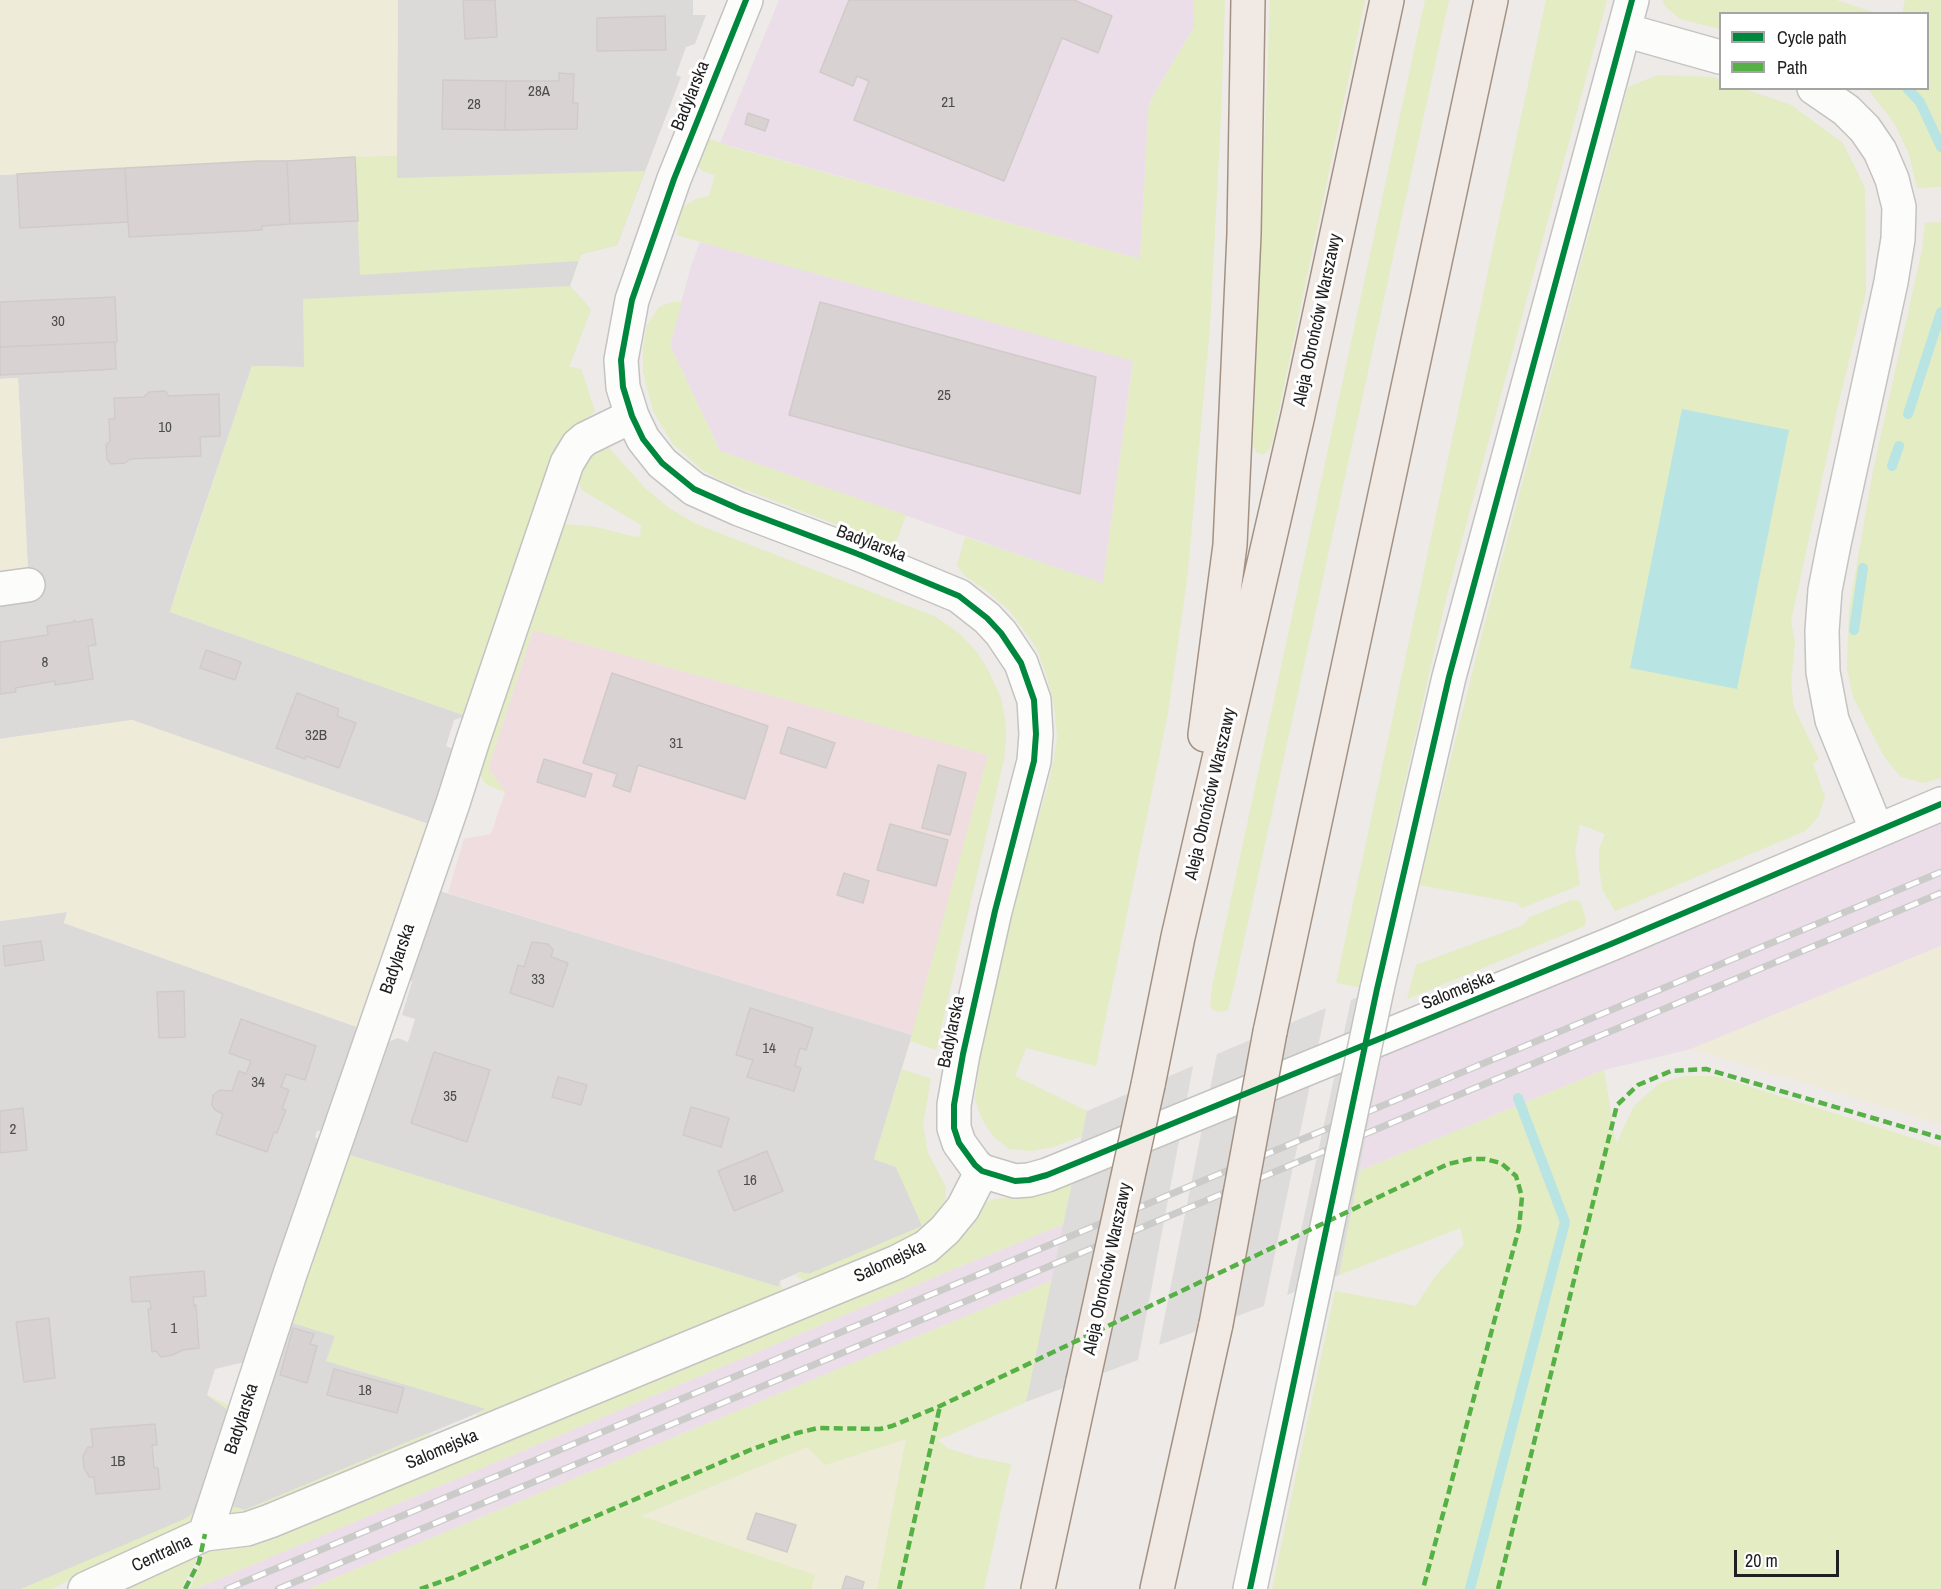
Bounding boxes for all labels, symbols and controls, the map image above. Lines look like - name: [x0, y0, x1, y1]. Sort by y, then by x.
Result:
- legend: [1719, 12, 1929, 90]
- text: Cycle path: [1777, 25, 1847, 50]
- text: Path: [1777, 55, 1807, 80]
- street label: Badylarska: [667, 58, 715, 134]
- house number: 28A: [528, 83, 550, 101]
- house number: 21: [941, 94, 955, 112]
- house number: 28: [467, 96, 481, 114]
- street label: Aleja Obrońców Warszawy: [1289, 232, 1347, 408]
- house number: 30: [51, 313, 65, 331]
- house number: 25: [937, 387, 951, 405]
- house number: 10: [158, 419, 172, 437]
- street label: Badylarska: [833, 521, 909, 567]
- house number: 8: [42, 654, 48, 672]
- street label: Aleja Obrońców Warszawy: [1181, 706, 1241, 882]
- house number: 32B: [305, 727, 327, 745]
- house number: 31: [669, 735, 683, 753]
- street label: Badylarska: [376, 921, 420, 997]
- street label: Salomejska: [1419, 967, 1497, 1015]
- house number: 33: [531, 971, 545, 989]
- street label: Badylarska: [934, 994, 970, 1070]
- house number: 14: [762, 1040, 776, 1058]
- house number: 34: [251, 1074, 265, 1092]
- house number: 35: [443, 1088, 457, 1106]
- house number: 2: [10, 1121, 16, 1139]
- house number: 16: [743, 1172, 757, 1190]
- street label: Aleja Obrońców Warszawy: [1079, 1181, 1137, 1357]
- street label: Salomejska: [851, 1236, 929, 1288]
- house number: 1: [171, 1320, 177, 1338]
- street label: Badylarska: [220, 1381, 264, 1457]
- house number: 18: [358, 1382, 372, 1400]
- street label: Salomejska: [403, 1425, 481, 1475]
- house number: 1B: [110, 1453, 126, 1471]
- street label: Centralna: [128, 1531, 196, 1577]
- scale bar: [1737, 1538, 1842, 1576]
- text: 20 m: [1745, 1548, 1778, 1573]

